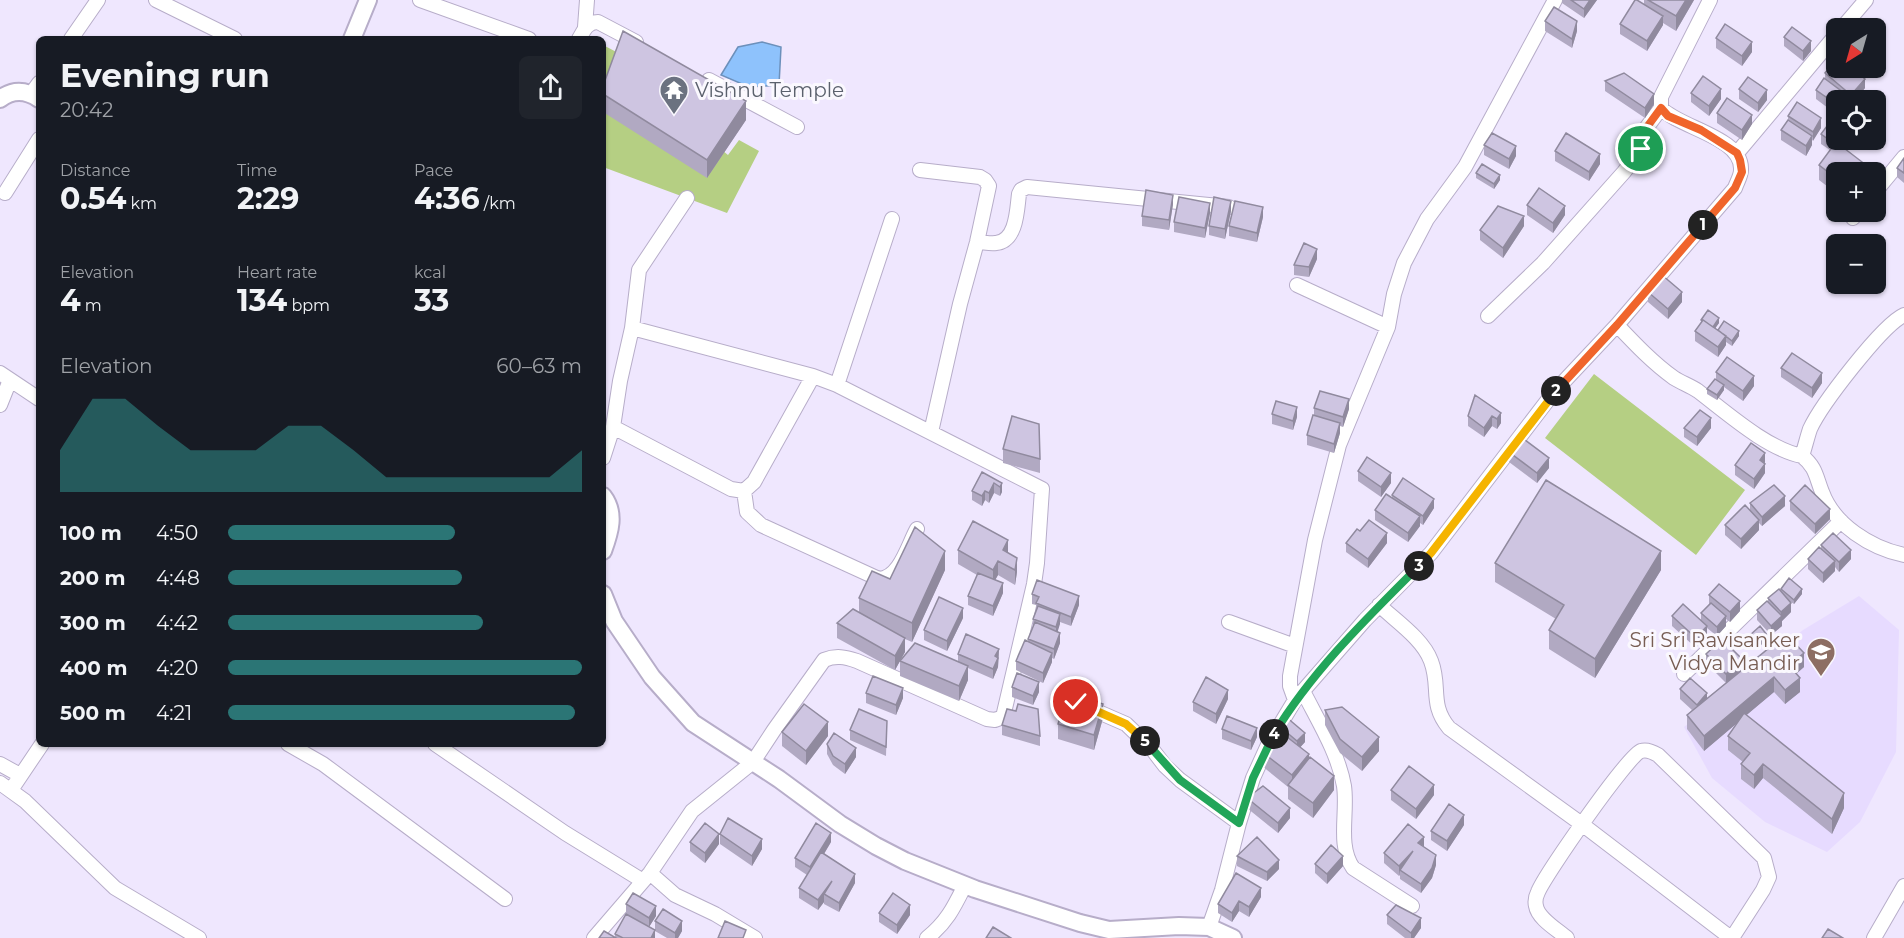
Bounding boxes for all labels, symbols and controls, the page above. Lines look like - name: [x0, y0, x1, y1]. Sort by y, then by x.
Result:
- north arrow: [1826, 18, 1886, 78]
- map controls: [1826, 18, 1886, 294]
- text: Evening run: [60, 55, 270, 95]
- button: share: [519, 56, 582, 119]
- temple icon: Vishnu Temple: [658, 74, 690, 116]
- place label: Vishnu Temple: [695, 78, 844, 102]
- button: locate: [1826, 90, 1886, 150]
- text: 20:42: [60, 98, 113, 122]
- pin: [1615, 123, 1666, 174]
- icon: arrive: [1624, 132, 1657, 165]
- text: Distance: [60, 161, 130, 180]
- text: Time: [237, 161, 277, 180]
- text: Pace: [414, 161, 453, 180]
- button: +: [1826, 162, 1886, 222]
- text: 0.54: [60, 180, 126, 217]
- text: 2:29: [237, 180, 299, 217]
- text: 4:36: [414, 180, 480, 217]
- text: km: [126, 194, 157, 213]
- text: /km: [480, 194, 516, 213]
- pin: 1: [1688, 210, 1718, 240]
- text: 1: [1700, 215, 1706, 234]
- button: −: [1826, 234, 1886, 294]
- text: Elevation: [60, 263, 134, 282]
- text: Heart rate: [237, 263, 317, 282]
- text: kcal: [414, 263, 446, 282]
- text: 4: [60, 282, 81, 319]
- text: 134: [237, 282, 287, 319]
- text: 33: [414, 282, 449, 319]
- text: m: [81, 296, 102, 315]
- text: bpm: [287, 296, 330, 315]
- text: Elevation: [60, 354, 152, 378]
- text: 60–63 m: [496, 354, 582, 378]
- pin: 2: [1541, 376, 1571, 406]
- text: 2: [1551, 381, 1561, 400]
- text: 100 m: [60, 521, 122, 545]
- text: 4:50: [156, 521, 198, 545]
- pin: 3: [1404, 551, 1434, 581]
- text: 3: [1414, 556, 1424, 575]
- text: 200 m: [60, 566, 126, 590]
- text: 4:48: [156, 566, 200, 590]
- text: 300 m: [60, 611, 126, 635]
- text: 4:42: [156, 611, 198, 635]
- place label: Sri Sri Ravisanker Vidya Mandir: [1630, 628, 1800, 675]
- school or university icon: Sri Sri Ravisanker Vidya Mandir: [1805, 636, 1837, 678]
- text: 400 m: [60, 656, 128, 680]
- text: 4:20: [156, 656, 198, 680]
- pin: [1050, 676, 1101, 727]
- icon: check: [1059, 685, 1092, 718]
- text: 500 m: [60, 701, 126, 725]
- text: 4:21: [156, 701, 192, 725]
- pin: 4: [1259, 719, 1289, 749]
- text: 4: [1268, 724, 1280, 743]
- pin: 5: [1130, 726, 1160, 756]
- text: 5: [1140, 731, 1150, 750]

